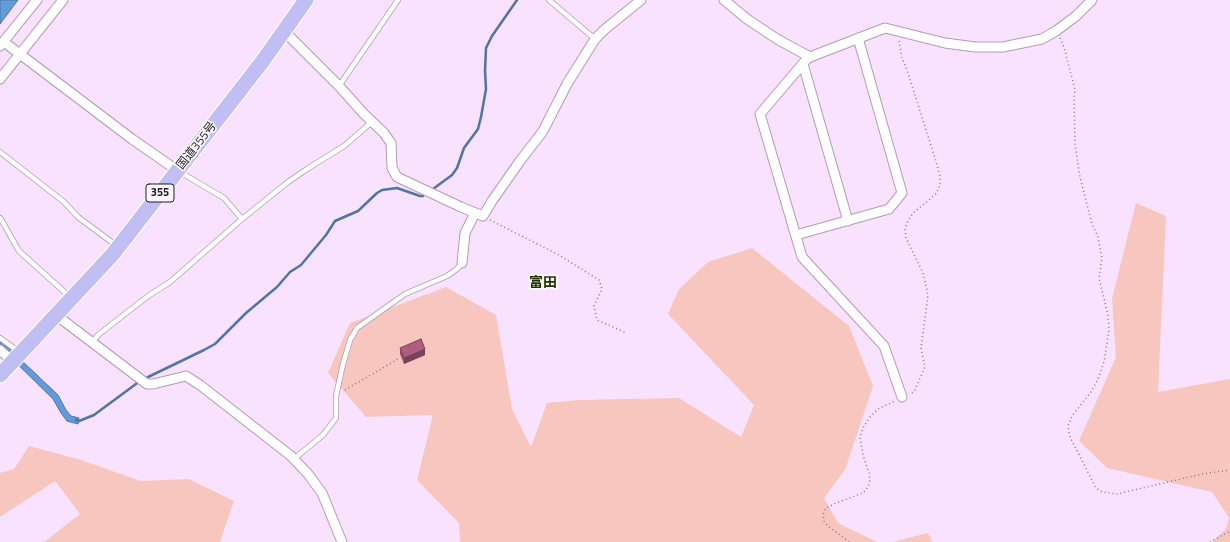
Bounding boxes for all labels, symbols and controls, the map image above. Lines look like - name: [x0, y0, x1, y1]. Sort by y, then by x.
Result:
- street label: 国道355号: [174, 119, 220, 173]
- road number: 355: [146, 184, 174, 202]
- district label: 富田: [529, 276, 557, 292]

